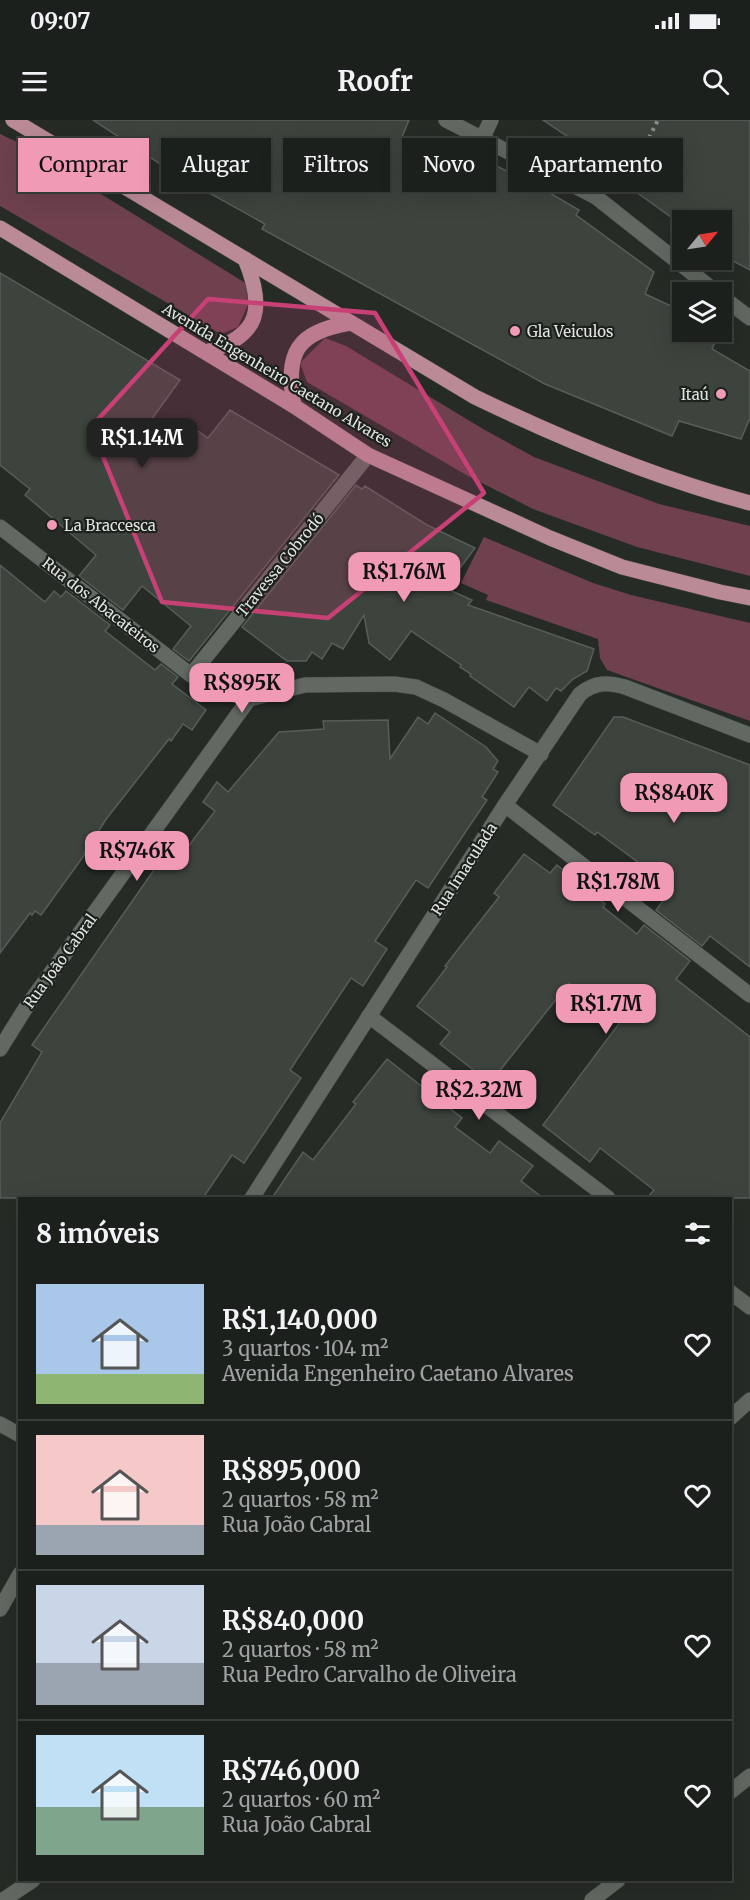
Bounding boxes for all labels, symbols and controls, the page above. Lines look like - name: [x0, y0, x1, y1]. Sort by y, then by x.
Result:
- text: 09:07: [30, 7, 90, 35]
- text: Roofr: [337, 64, 413, 98]
- icon: menu: [18, 65, 51, 98]
- icon: search: [699, 65, 732, 98]
- chip: Comprar: [18, 138, 149, 192]
- chip: Alugar: [161, 138, 271, 192]
- chip: Filtros: [283, 138, 390, 192]
- chip: Novo: [402, 138, 496, 192]
- chip: Apartamento: [508, 138, 683, 192]
- north arrow: [672, 210, 732, 270]
- map controls: [672, 210, 732, 342]
- button: layers: [672, 282, 732, 342]
- street label: Avenida Engenheiro Caetano Alvares: [158, 298, 395, 451]
- place label: Gla Veiculos: [527, 322, 613, 341]
- marker: Gla Veiculos: [508, 324, 522, 338]
- place label: Itaú: [681, 385, 709, 404]
- marker: Itaú: [714, 387, 728, 401]
- pin: R$1.14M: [87, 418, 197, 469]
- text: R$1.14M: [101, 425, 183, 450]
- street label: Travessa Cobrodó: [232, 509, 328, 621]
- place label: La Braccesca: [64, 516, 156, 535]
- marker: La Braccesca: [45, 518, 59, 532]
- pin: R$1.76M: [349, 552, 459, 603]
- street label: Rua dos Abacateiros: [38, 553, 164, 657]
- text: R$1.76M: [362, 559, 446, 584]
- pin: R$895K: [193, 663, 291, 714]
- text: R$895K: [203, 670, 281, 695]
- pin: R$840K: [625, 773, 723, 824]
- text: R$840K: [634, 780, 714, 805]
- street label: Rua Imaculada: [427, 819, 501, 919]
- pin: R$746K: [88, 831, 186, 882]
- text: R$746K: [99, 838, 175, 863]
- pin: R$1.78M: [563, 862, 673, 913]
- text: R$1.78M: [576, 869, 660, 894]
- street label: Rua João Cabral: [19, 910, 101, 1012]
- pin: R$1.7M: [557, 984, 655, 1035]
- text: R$1.7M: [570, 991, 642, 1016]
- pin: R$2.32M: [424, 1070, 534, 1121]
- text: R$2.32M: [435, 1077, 523, 1102]
- text: 8 imóveis: [36, 1217, 160, 1250]
- icon: filters: [681, 1217, 714, 1250]
- text: R$1,140,000: [222, 1303, 378, 1336]
- icon: home: [84, 1308, 156, 1380]
- icon: heart: [681, 1328, 714, 1361]
- text: 3 quartos · 104 m²: [222, 1336, 388, 1361]
- text: Avenida Engenheiro Caetano Alvares: [222, 1361, 574, 1386]
- text: R$895,000: [222, 1454, 361, 1487]
- icon: home: [84, 1459, 156, 1531]
- icon: heart: [681, 1479, 714, 1512]
- text: 2 quartos · 58 m²: [222, 1487, 379, 1512]
- text: Rua João Cabral: [222, 1512, 371, 1537]
- text: R$840,000: [222, 1604, 364, 1637]
- icon: home: [84, 1609, 156, 1681]
- icon: heart: [681, 1629, 714, 1662]
- text: 2 quartos · 58 m²: [222, 1637, 379, 1662]
- text: Rua Pedro Carvalho de Oliveira: [222, 1662, 517, 1687]
- text: R$746,000: [222, 1754, 360, 1787]
- icon: home: [84, 1759, 156, 1831]
- icon: heart: [681, 1779, 714, 1812]
- text: 2 quartos · 60 m²: [222, 1787, 380, 1812]
- text: Rua João Cabral: [222, 1812, 371, 1837]

